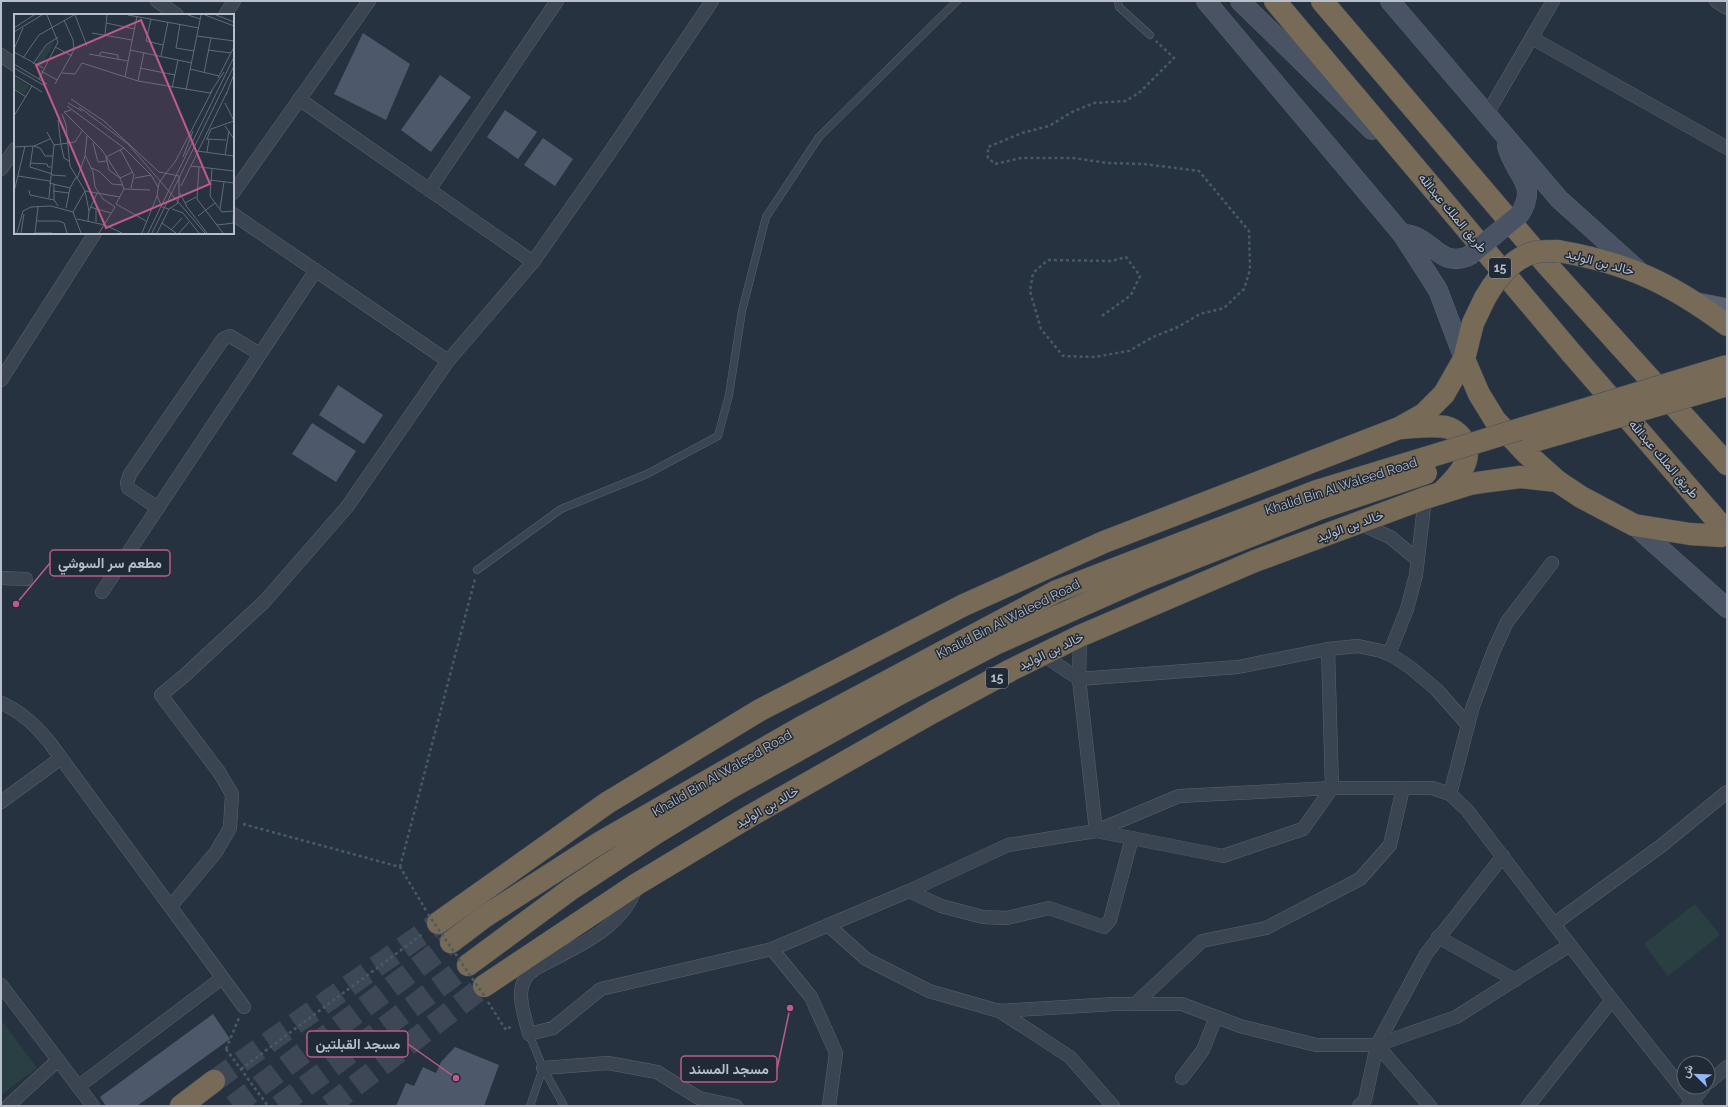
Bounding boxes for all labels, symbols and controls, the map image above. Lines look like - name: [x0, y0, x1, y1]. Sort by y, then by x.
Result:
- inset map: [14, 14, 234, 234]
- street label: طريق الملك عبدالله: [1415, 170, 1491, 256]
- street label: خالد بن الوليد: [1564, 246, 1636, 279]
- road number: 15: [1489, 258, 1511, 278]
- street label: طريق الملك عبدالله: [1625, 417, 1702, 502]
- street label: Khalid Bin Al Waleed Road: [1263, 454, 1419, 518]
- street label: خالد بن الوليد: [1314, 507, 1386, 546]
- callout: مطعم سر السوشي: [50, 550, 170, 576]
- text: مطعم سر السوشي: [58, 555, 162, 575]
- street label: Khalid Bin Al Waleed Road: [934, 576, 1082, 662]
- street label: خالد بن الوليد: [1016, 629, 1087, 674]
- road number: 15: [986, 668, 1008, 688]
- street label: Khalid Bin Al Waleed Road: [649, 727, 795, 819]
- street label: خالد بن الوليد: [733, 783, 802, 832]
- callout: مسجد القبلتين: [307, 1031, 408, 1057]
- text: مسجد القبلتين: [316, 1036, 401, 1053]
- north arrow: [1676, 1055, 1716, 1095]
- callout: مسجد المسند: [681, 1056, 777, 1082]
- text: مسجد المسند: [689, 1061, 769, 1078]
- text: ش: [1679, 1063, 1696, 1080]

